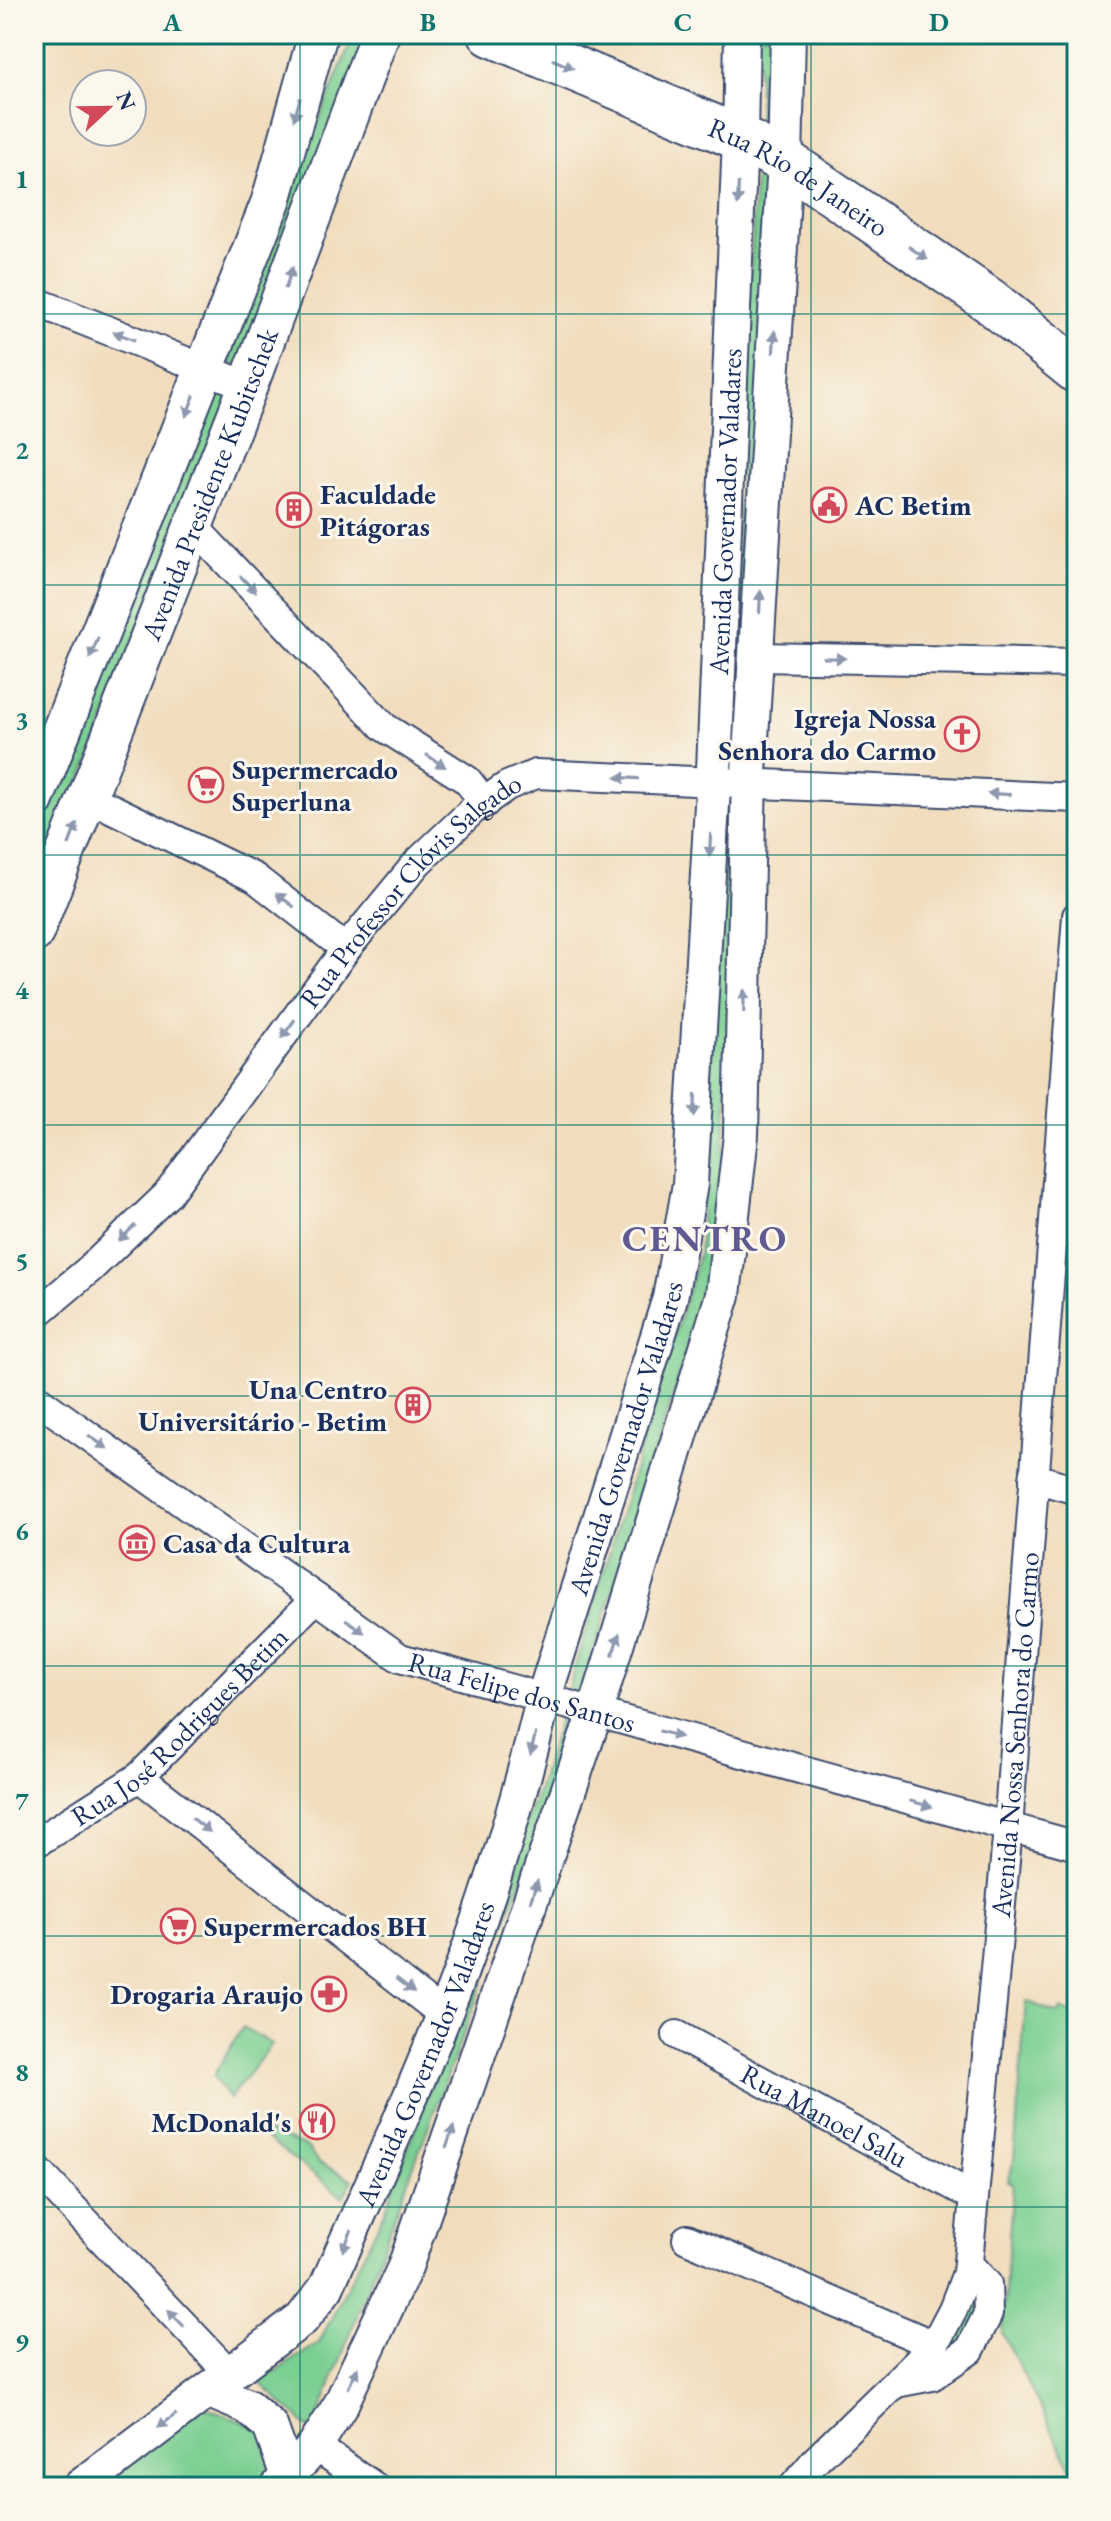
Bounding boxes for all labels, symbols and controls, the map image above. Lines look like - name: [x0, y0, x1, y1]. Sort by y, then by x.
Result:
- text: A: [162, 5, 182, 39]
- text: B: [420, 5, 436, 39]
- text: C: [674, 5, 692, 39]
- text: D: [929, 5, 949, 39]
- one-way arrow: [551, 58, 575, 71]
- north arrow: [68, 68, 148, 148]
- text: N: [109, 87, 143, 115]
- one-way arrow: [290, 98, 303, 122]
- street label: Rua Rio de Janeiro: [703, 109, 896, 245]
- text: 1: [15, 162, 29, 196]
- one-way arrow: [732, 182, 745, 207]
- one-way arrow: [908, 245, 929, 260]
- one-way arrow: [283, 266, 296, 290]
- street label: Avenida Presidente Kubitschek: [132, 322, 287, 646]
- one-way arrow: [112, 329, 136, 342]
- one-way arrow: [768, 329, 781, 354]
- street label: Avenida Governador Valadares: [700, 348, 749, 677]
- one-way arrow: [183, 394, 196, 418]
- text: 2: [15, 433, 29, 467]
- place label: Faculdade Pitágoras: [320, 476, 436, 544]
- public building icon: AC Betim: [810, 486, 848, 524]
- place label: AC Betim: [854, 487, 972, 523]
- building icon: Faculdade Pitágoras: [275, 491, 313, 529]
- one-way arrow: [238, 574, 256, 593]
- one-way arrow: [753, 589, 766, 614]
- one-way arrow: [88, 636, 101, 660]
- one-way arrow: [822, 652, 847, 665]
- place label: Igreja Nossa Senhora do Carmo: [718, 700, 937, 768]
- text: 3: [15, 703, 29, 737]
- church icon: Igreja Nossa Senhora do Carmo: [943, 715, 981, 753]
- place label: Supermercado Superluna: [232, 751, 398, 819]
- one-way arrow: [425, 754, 447, 768]
- street label: Rua Professor Clóvis Salgado: [291, 764, 527, 1015]
- supermarket icon: Supermercado Superluna: [187, 766, 225, 804]
- one-way arrow: [614, 771, 639, 784]
- one-way arrow: [986, 788, 1011, 801]
- one-way arrow: [67, 822, 80, 846]
- one-way arrow: [703, 833, 716, 858]
- one-way arrow: [275, 893, 295, 909]
- text: 4: [15, 973, 29, 1007]
- one-way arrow: [737, 988, 750, 1013]
- one-way arrow: [280, 1018, 296, 1039]
- one-way arrow: [688, 1093, 701, 1118]
- district label: CENTRO: [622, 1215, 788, 1262]
- one-way arrow: [118, 1223, 137, 1241]
- text: 5: [15, 1244, 29, 1278]
- street label: Avenida Governador Valadares: [559, 1279, 691, 1601]
- place label: Una Centro Universitário - Betim: [138, 1371, 387, 1439]
- building icon: Una Centro Universitário - Betim: [394, 1386, 432, 1424]
- one-way arrow: [87, 1434, 108, 1450]
- text: 6: [15, 1514, 29, 1548]
- museum icon: Casa da Cultura: [118, 1524, 156, 1562]
- place label: Casa da Cultura: [163, 1525, 351, 1561]
- street label: Avenida Nossa Senhora do Carmo: [982, 1551, 1047, 1920]
- one-way arrow: [344, 1618, 365, 1633]
- street label: Rua José Rodrigues Betim: [64, 1619, 296, 1834]
- one-way arrow: [610, 1632, 623, 1656]
- street label: Rua Felipe dos Santos: [404, 1643, 639, 1740]
- one-way arrow: [659, 1728, 683, 1741]
- one-way arrow: [526, 1731, 538, 1756]
- text: 7: [15, 1784, 29, 1818]
- one-way arrow: [909, 1798, 933, 1811]
- one-way arrow: [191, 1816, 211, 1832]
- one-way arrow: [529, 1879, 541, 1903]
- street label: Avenida Governador Valadares: [346, 1896, 503, 2213]
- supermarket icon: Supermercados BH: [159, 1907, 197, 1945]
- place label: Supermercados BH: [204, 1908, 427, 1944]
- pharmacy icon: Drogaria Araujo: [310, 1975, 348, 2013]
- place label: Drogaria Araujo: [110, 1976, 303, 2012]
- one-way arrow: [395, 1977, 416, 1993]
- text: 8: [15, 2055, 29, 2089]
- street label: Rua Manoel Salu: [735, 2055, 915, 2176]
- restaurant icon: McDonald's: [298, 2103, 336, 2141]
- place label: McDonald's: [151, 2104, 291, 2140]
- one-way arrow: [444, 2124, 457, 2148]
- one-way arrow: [340, 2229, 353, 2253]
- one-way arrow: [168, 2309, 186, 2328]
- text: 9: [15, 2325, 29, 2359]
- one-way arrow: [346, 2366, 360, 2389]
- one-way arrow: [156, 2413, 178, 2429]

